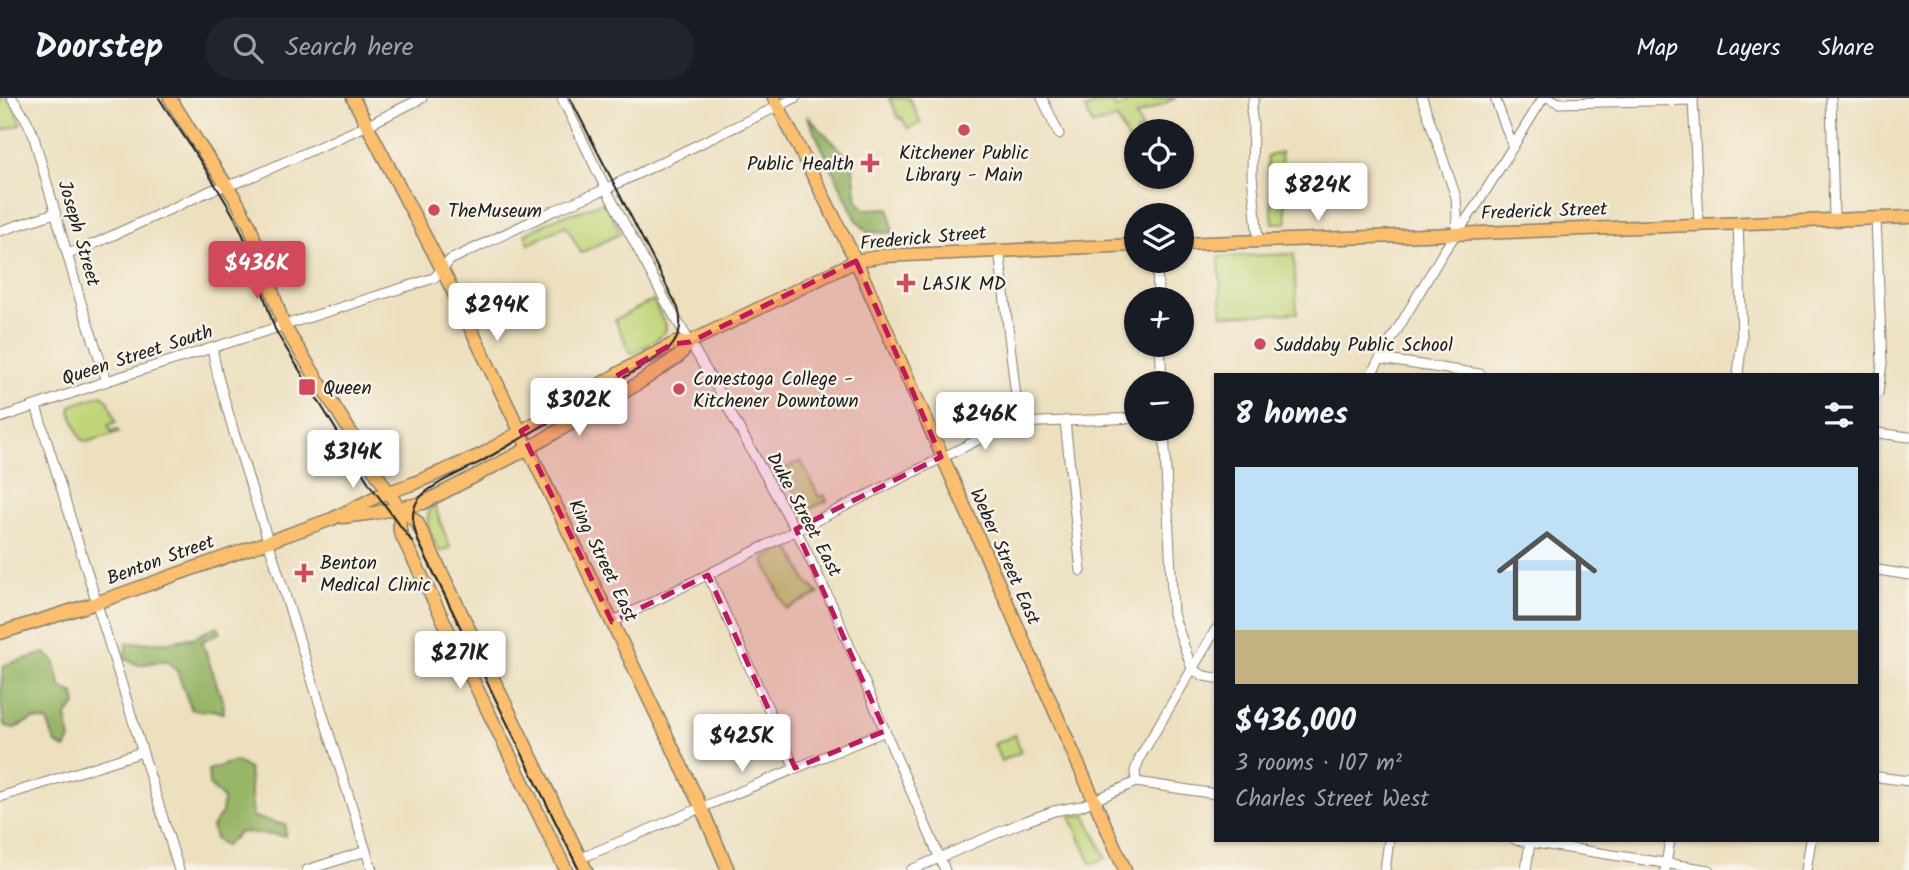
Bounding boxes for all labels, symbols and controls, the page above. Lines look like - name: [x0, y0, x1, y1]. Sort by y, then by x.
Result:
- search box: [205, 17, 695, 80]
- text: Doorstep: [35, 22, 163, 75]
- text: Search here: [285, 27, 413, 69]
- icon: search: [229, 29, 267, 67]
- text: Map: [1636, 29, 1678, 68]
- text: Layers: [1716, 29, 1780, 68]
- text: Share: [1818, 29, 1874, 68]
- map controls: [1124, 119, 1194, 441]
- button: locate: [1124, 119, 1194, 189]
- marker: Kitchener Public Library - Main: [956, 122, 972, 138]
- place label: Kitchener Public Library - Main: [899, 139, 1029, 191]
- place label: Public Health: [747, 150, 854, 180]
- marker: Public Health: [860, 153, 880, 173]
- pin: $824K: [1269, 164, 1367, 223]
- text: $824K: [1285, 168, 1351, 204]
- street label: Joseph Street: [49, 177, 108, 291]
- street label: Frederick Street: [1480, 195, 1609, 229]
- place label: TheMuseum: [448, 197, 542, 227]
- marker: TheMuseum: [426, 202, 442, 218]
- button: layers: [1124, 203, 1194, 273]
- street label: Frederick Street: [859, 218, 988, 259]
- pin: $436K: [208, 242, 306, 301]
- text: $436K: [224, 246, 290, 282]
- place label: LASIK MD: [922, 270, 1006, 300]
- marker: LASIK MD: [896, 273, 916, 293]
- pin: $294K: [448, 284, 546, 343]
- button: +: [1124, 287, 1194, 357]
- text: $294K: [464, 288, 530, 324]
- street label: Queen Street South: [58, 317, 217, 394]
- place label: Suddaby Public School: [1274, 331, 1453, 361]
- marker: Suddaby Public School: [1252, 336, 1268, 352]
- place label: Conestoga College - Kitchener Downtown: [693, 365, 859, 417]
- button: −: [1124, 371, 1194, 441]
- place label: Queen: [323, 374, 372, 404]
- marker: Queen: [297, 377, 317, 397]
- pin: $302K: [530, 378, 628, 438]
- marker: Conestoga College - Kitchener Downtown: [671, 381, 687, 397]
- text: $302K: [546, 383, 612, 419]
- text: 8 homes: [1235, 391, 1348, 439]
- pin: $246K: [936, 392, 1034, 452]
- icon: filters: [1820, 396, 1858, 434]
- text: $246K: [952, 397, 1018, 433]
- pin: $314K: [304, 430, 402, 490]
- text: $314K: [323, 435, 383, 471]
- street label: Duke Street East: [758, 447, 849, 583]
- street label: Weber Street East: [961, 484, 1048, 631]
- street label: King Street East: [559, 494, 645, 628]
- icon: home: [1484, 513, 1610, 639]
- street label: Benton Street: [103, 527, 219, 594]
- place label: Benton Medical Clinic: [320, 549, 431, 601]
- marker: Benton Medical Clinic: [294, 563, 314, 583]
- pin: $271K: [411, 632, 509, 691]
- text: $271K: [431, 636, 489, 672]
- text: $436,000: [1235, 698, 1356, 746]
- pin: $425K: [693, 714, 791, 774]
- text: $425K: [709, 719, 775, 755]
- text: 3 rooms · 107 m²: [1235, 746, 1402, 782]
- text: Charles Street West: [1235, 782, 1429, 818]

